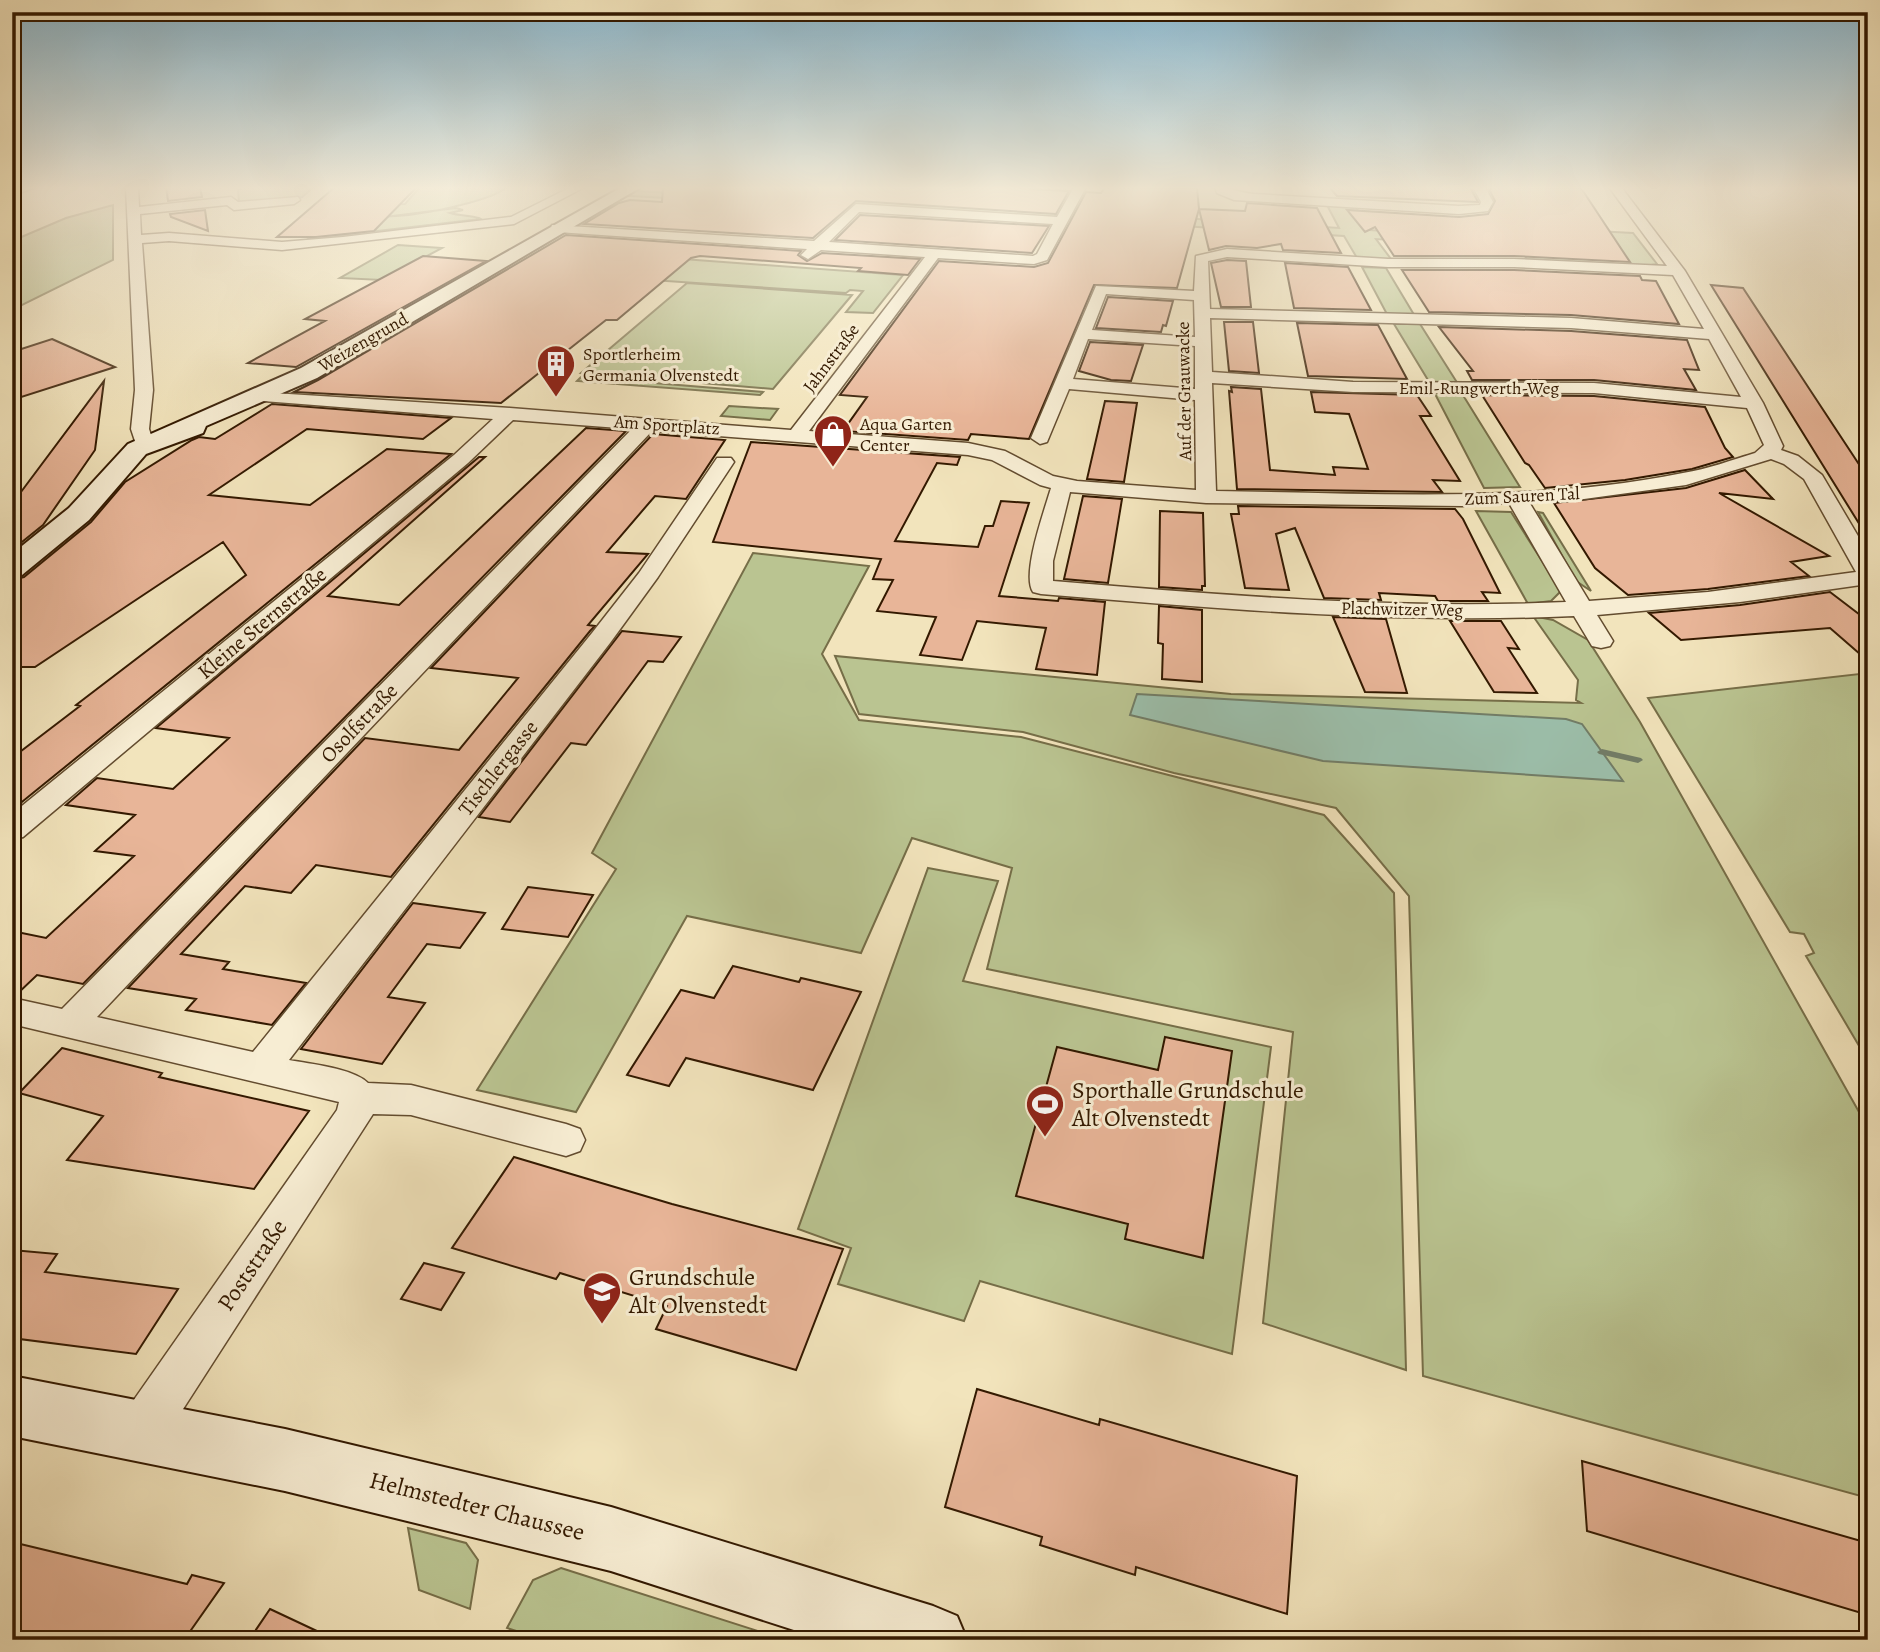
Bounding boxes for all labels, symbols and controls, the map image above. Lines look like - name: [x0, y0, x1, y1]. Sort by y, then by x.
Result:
- street label: Weizengrund: [313, 306, 413, 378]
- street label: Jahnstraße: [797, 319, 865, 397]
- street label: Auf der Grauwacke: [1171, 321, 1197, 462]
- place label: Sportlerheim Germania Olvenstedt: [583, 342, 739, 387]
- building icon: Sportlerheim Germania Olvenstedt: [535, 343, 577, 398]
- street label: Emil-Rungwerth-Weg: [1399, 376, 1559, 400]
- street label: Am Sportplatz: [612, 409, 721, 441]
- place label: Aqua Garten Center: [859, 412, 952, 457]
- shop icon: Aqua Garten Center: [812, 413, 854, 468]
- street label: Zum Sauren Tal: [1464, 481, 1581, 511]
- street label: Kleine Sternstraße: [192, 561, 332, 685]
- street label: Plachwitzer Weg: [1341, 596, 1463, 622]
- street label: Osolfstraße: [314, 677, 404, 769]
- street label: Tischlergasse: [452, 714, 544, 822]
- place label: Sporthalle Grundschule Alt Olvenstedt: [1071, 1074, 1304, 1134]
- sports icon: Sporthalle Grundschule Alt Olvenstedt: [1024, 1083, 1066, 1138]
- street label: Poststraße: [210, 1213, 294, 1317]
- place label: Grundschule Alt Olvenstedt: [628, 1261, 767, 1321]
- school or university icon: Grundschule Alt Olvenstedt: [581, 1270, 623, 1325]
- street label: Helmstedter Chaussee: [366, 1464, 588, 1548]

